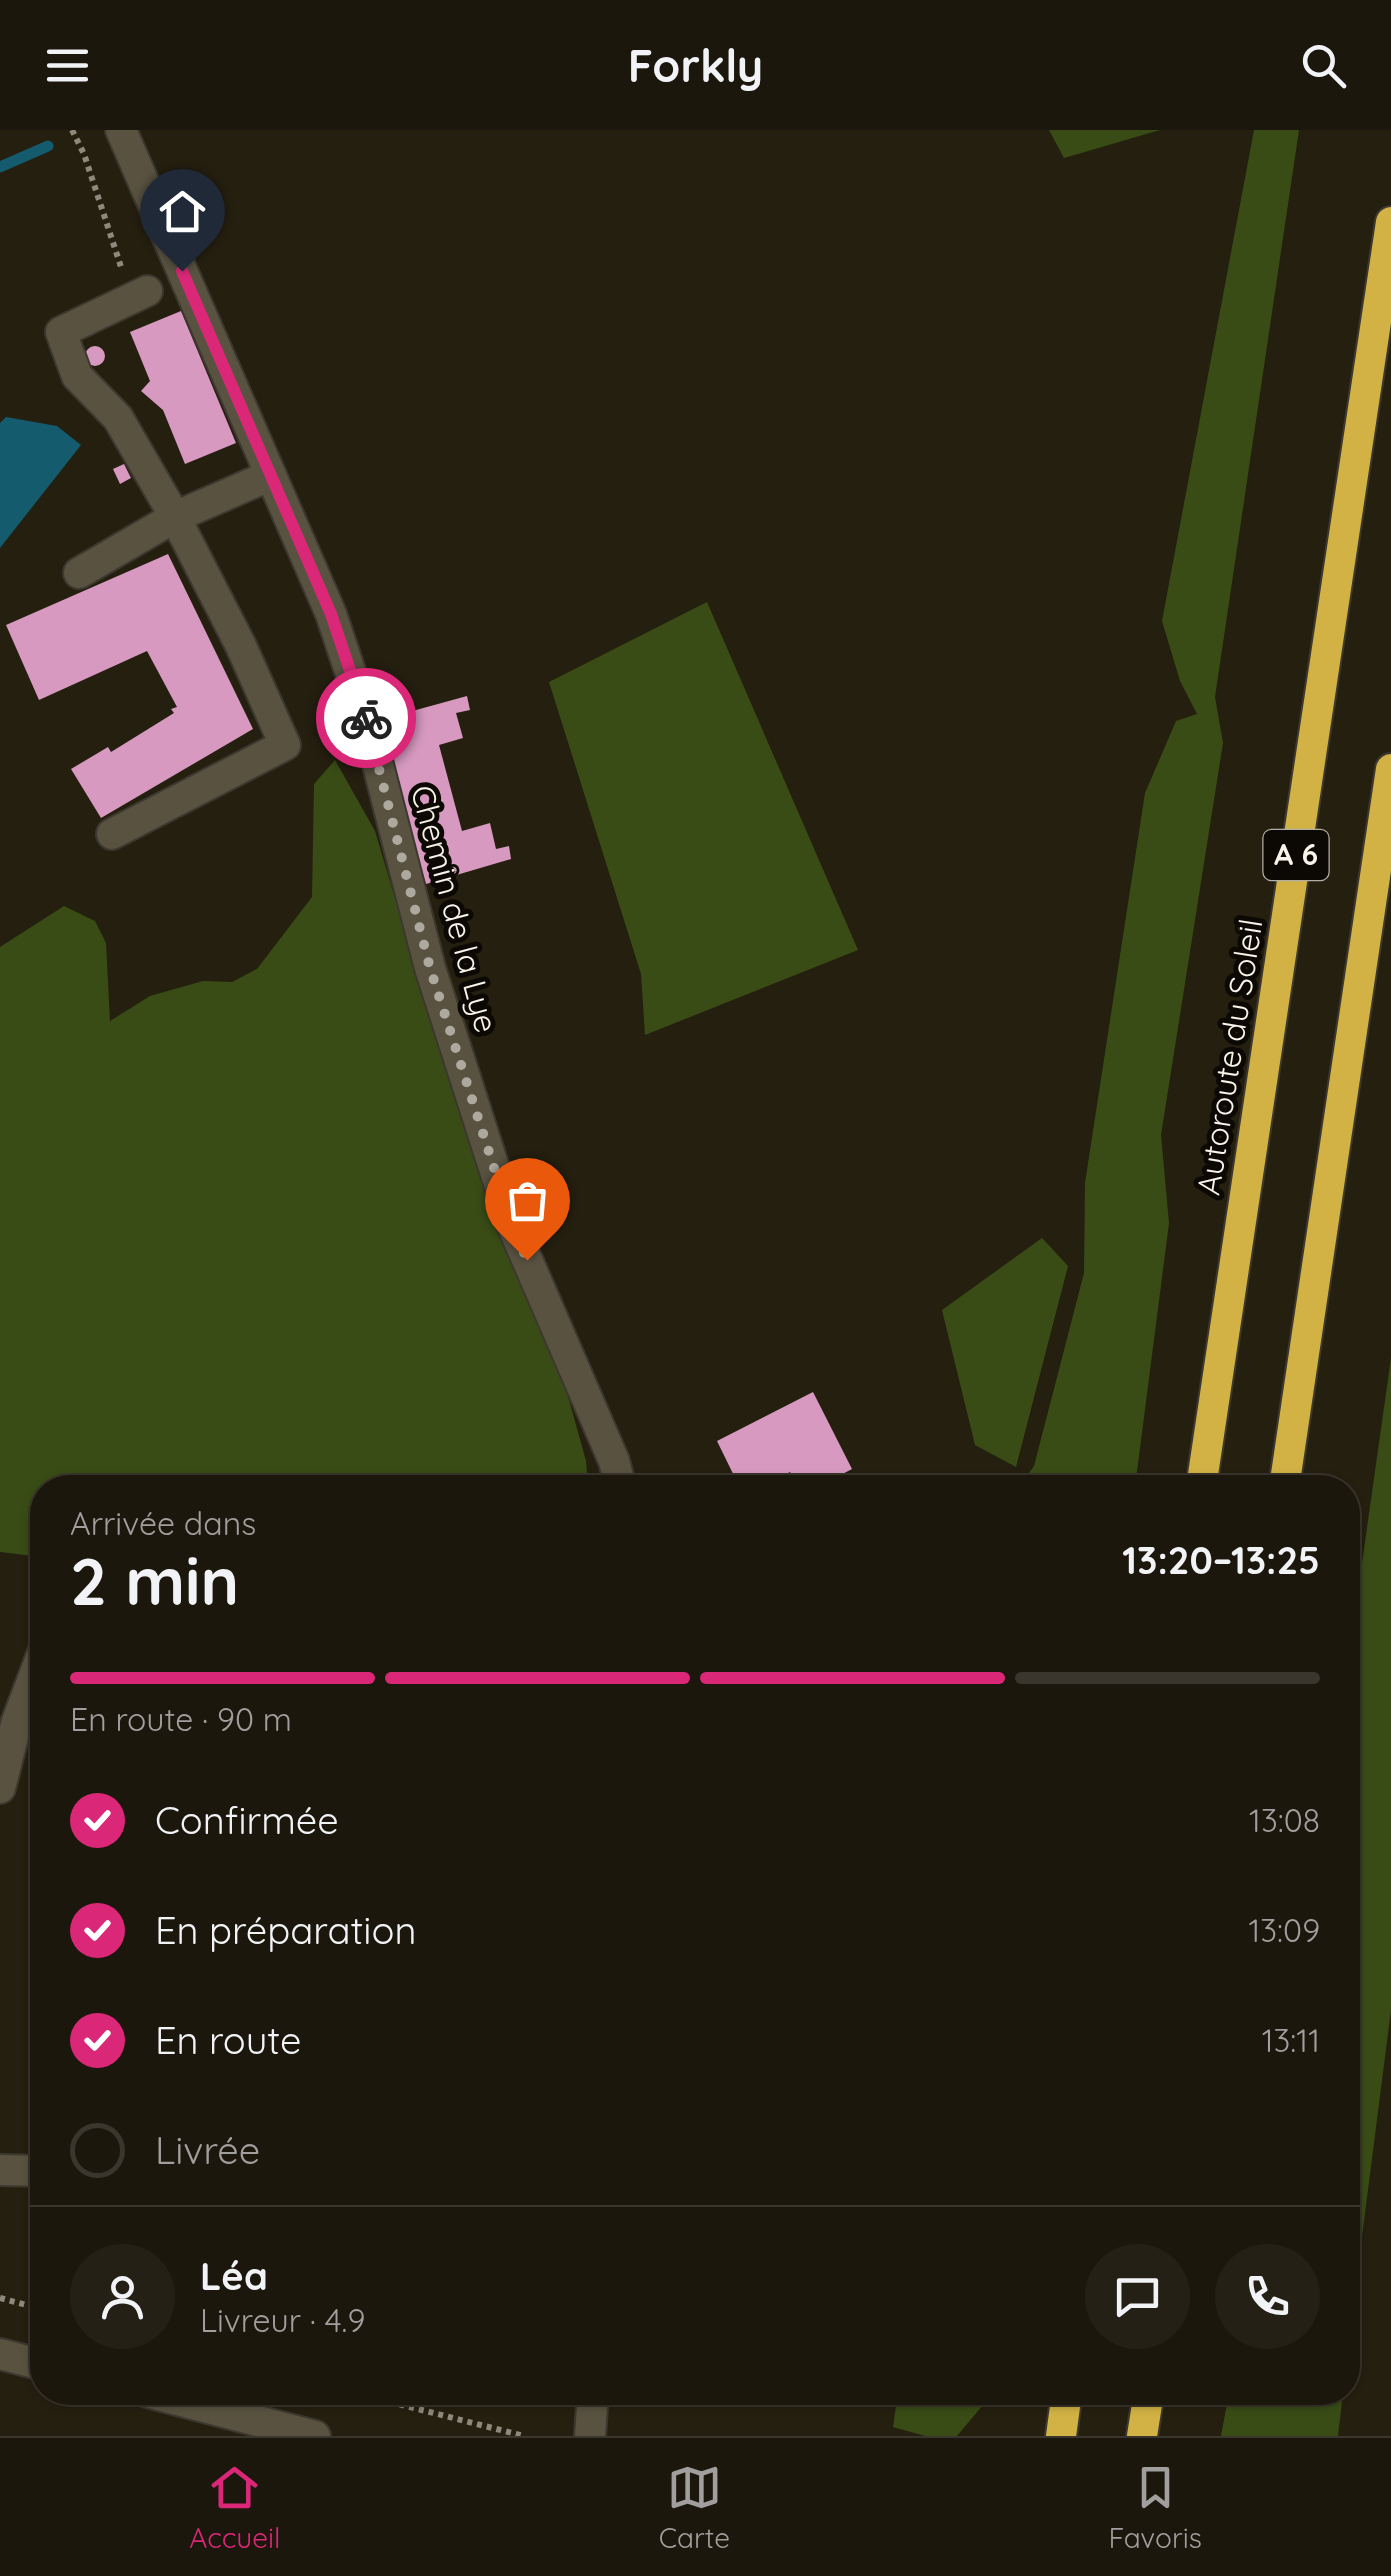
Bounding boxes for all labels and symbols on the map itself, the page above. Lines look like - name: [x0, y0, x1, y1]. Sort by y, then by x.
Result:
- pin: [140, 169, 225, 272]
- courier: [316, 668, 416, 768]
- street label: Chemin de la Lye: [403, 781, 507, 1037]
- road number: A 6: [1264, 830, 1328, 880]
- street label: Autoroute du Soleil: [1187, 916, 1271, 1198]
- pin: [485, 1158, 570, 1261]

